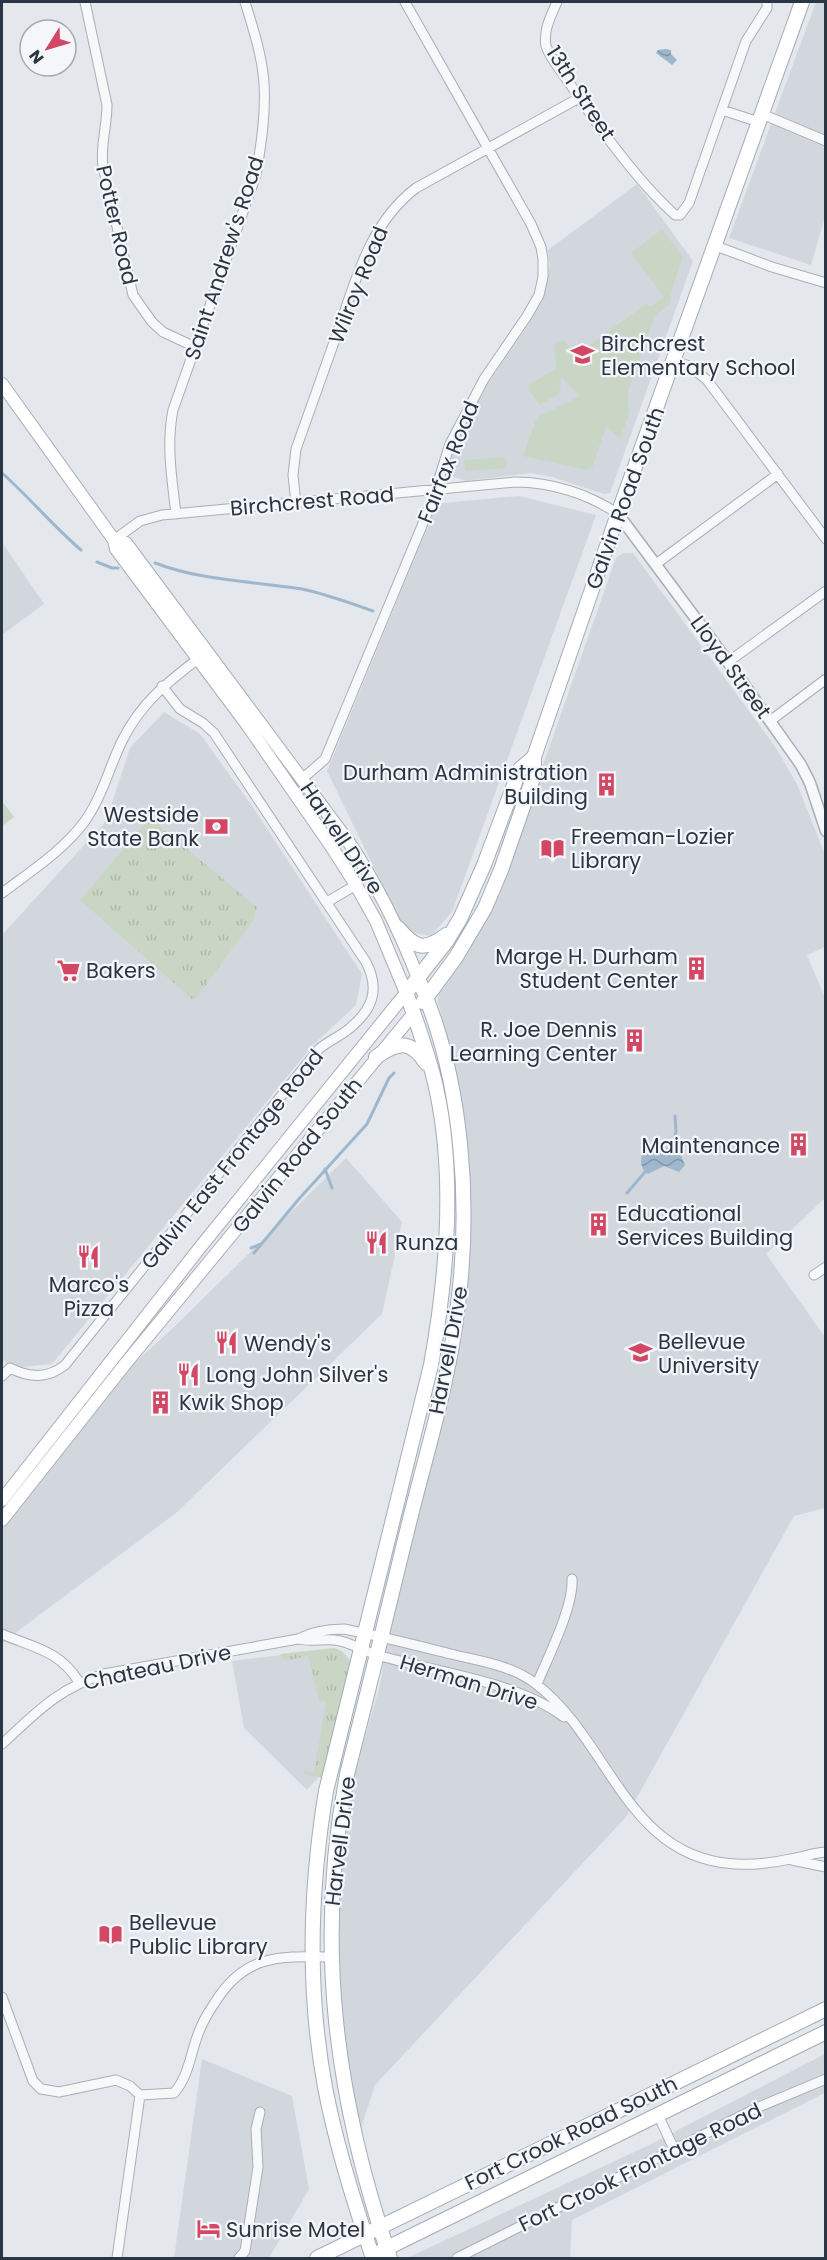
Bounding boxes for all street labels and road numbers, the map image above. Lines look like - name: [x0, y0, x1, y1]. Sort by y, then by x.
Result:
- street label: 13th Street: [540, 40, 622, 146]
- street label: Saint Andrew's Road: [177, 152, 271, 364]
- street label: Potter Road: [89, 162, 145, 288]
- street label: Wilroy Road: [321, 222, 395, 348]
- street label: Fairfax Road: [410, 397, 486, 527]
- street label: Galvin Road South: [579, 403, 671, 593]
- street label: Birchcrest Road: [229, 479, 395, 523]
- street label: Lloyd Street: [684, 610, 778, 724]
- street label: Harvell Drive: [294, 776, 390, 900]
- street label: Galvin East Frontage Road: [134, 1043, 330, 1275]
- street label: Galvin Road South: [225, 1071, 369, 1239]
- street label: Harvell Drive: [421, 1283, 475, 1417]
- street label: Chateau Drive: [80, 1637, 234, 1697]
- street label: Herman Drive: [396, 1647, 542, 1717]
- street label: Harvell Drive: [318, 1775, 362, 1907]
- street label: Fort Crook Road South: [460, 2069, 682, 2197]
- street label: Fort Crook Frontage Road: [514, 2095, 766, 2239]

